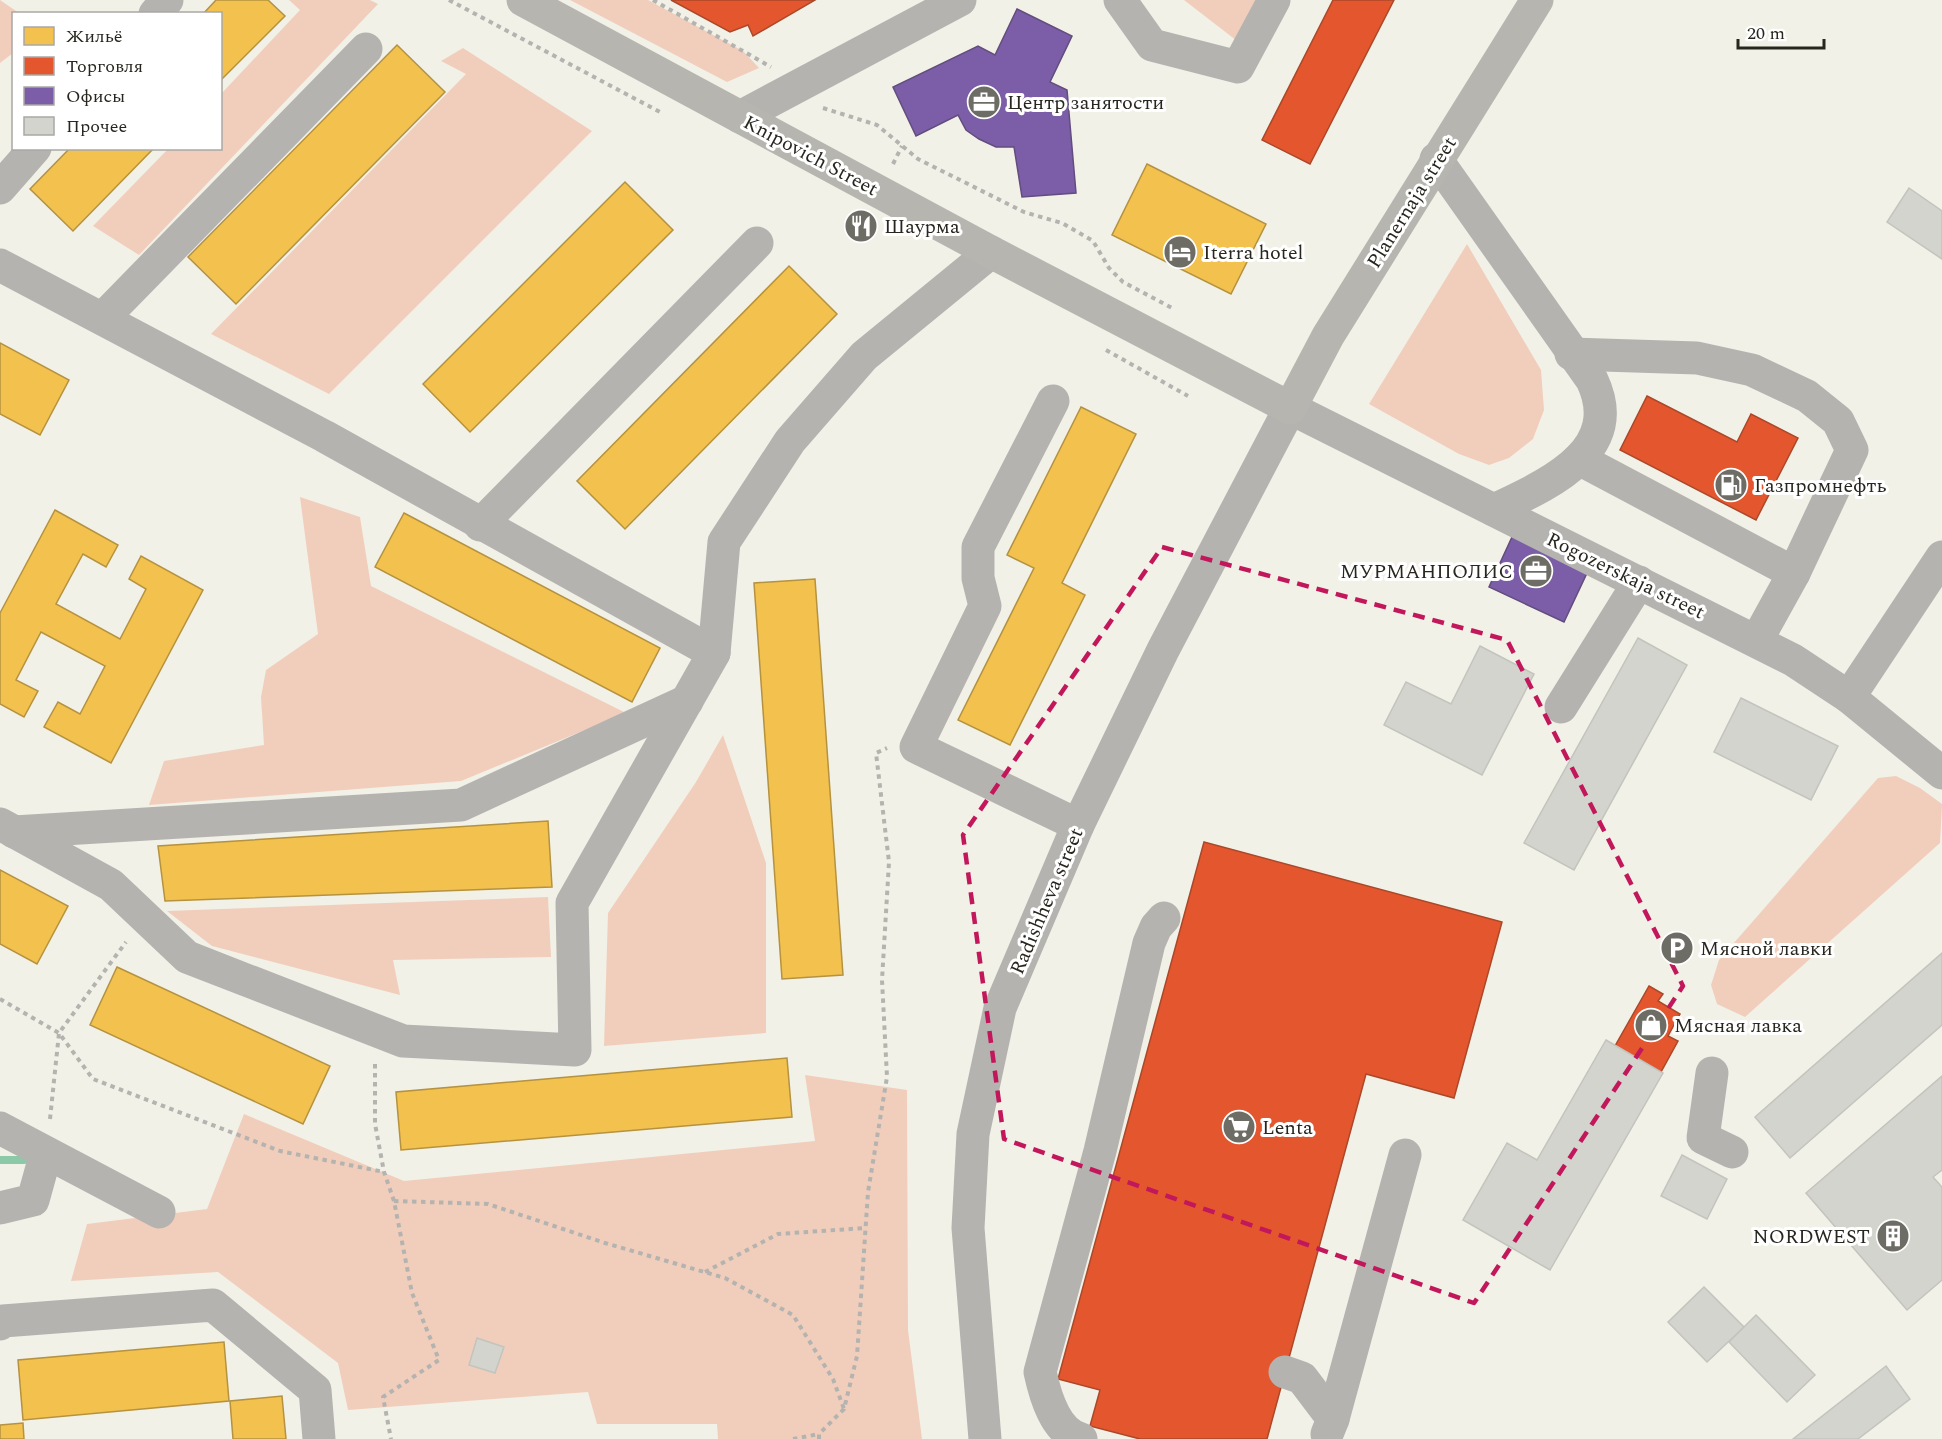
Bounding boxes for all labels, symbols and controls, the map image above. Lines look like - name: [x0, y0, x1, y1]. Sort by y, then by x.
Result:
- legend: [12, 12, 222, 150]
- scale bar: [1738, 12, 1824, 50]
- text: 20 m: [1747, 20, 1785, 47]
- text: Жильё: [66, 23, 122, 50]
- text: Торговля: [66, 53, 143, 80]
- text: Офисы: [66, 83, 125, 110]
- office icon: Центр занятости: [966, 84, 1002, 120]
- place label: Центр занятости: [1007, 88, 1164, 118]
- street label: Knipovich Street: [738, 108, 883, 204]
- text: Прочее: [66, 113, 127, 140]
- street label: Planernaja street: [1359, 131, 1464, 274]
- restaurant icon: Шаурма: [843, 208, 879, 244]
- place label: Шаурма: [884, 212, 960, 242]
- hotel icon: Iterra hotel: [1162, 234, 1198, 270]
- place label: Iterra hotel: [1203, 238, 1304, 268]
- fuel station icon: Газпромнефть: [1713, 467, 1749, 503]
- place label: Газпромнефть: [1754, 471, 1886, 501]
- street label: Rogozerskaja street: [1541, 525, 1710, 627]
- office icon: МУРМАНПОЛИС: [1518, 553, 1554, 589]
- place label: МУРМАНПОЛИС: [1340, 557, 1513, 587]
- street label: Radishheva street: [1002, 823, 1091, 979]
- parking icon: Мясной лавки: [1659, 930, 1695, 966]
- place label: Мясной лавки: [1700, 934, 1833, 964]
- shop icon: Мясная лавка: [1633, 1007, 1669, 1043]
- place label: Мясная лавка: [1674, 1011, 1802, 1041]
- supermarket icon: Lenta: [1221, 1109, 1257, 1145]
- place label: Lenta: [1262, 1113, 1313, 1143]
- building icon: NORDWEST: [1875, 1218, 1911, 1254]
- place label: NORDWEST: [1753, 1222, 1870, 1252]

